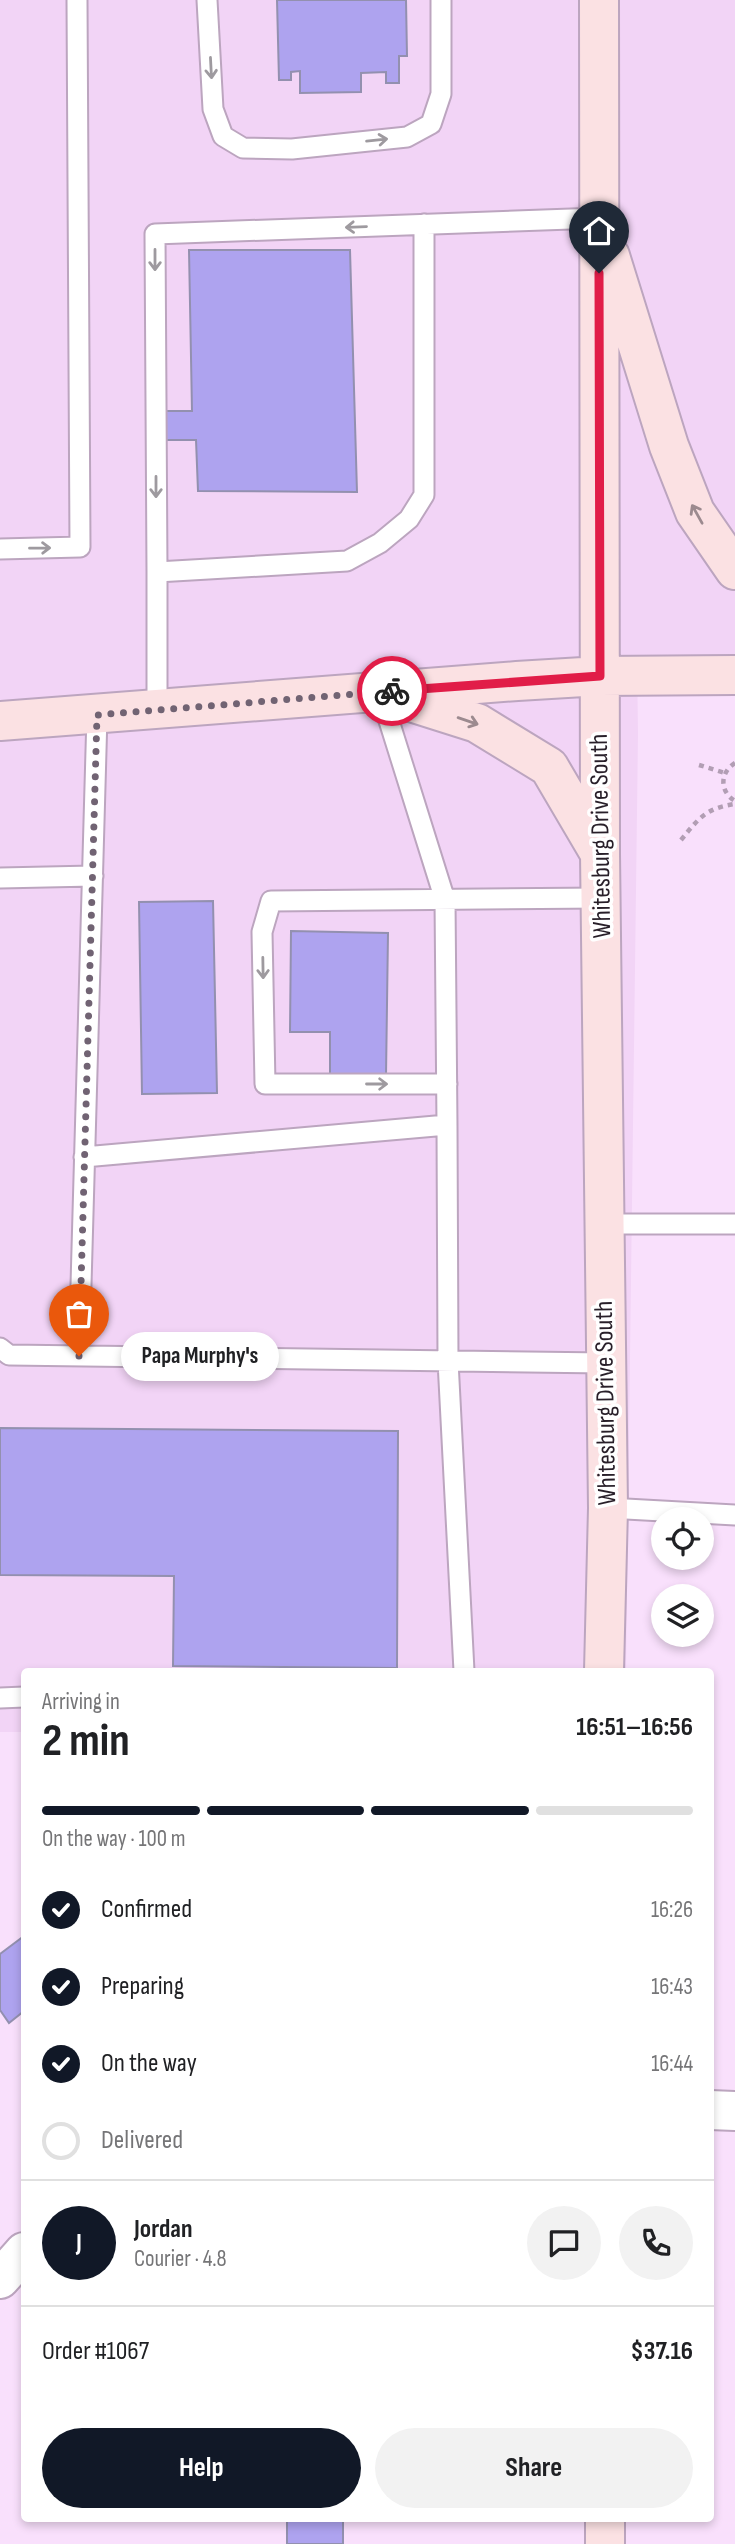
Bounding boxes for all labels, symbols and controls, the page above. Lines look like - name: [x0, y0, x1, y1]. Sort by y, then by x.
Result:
- one-way arrow: [204, 56, 217, 79]
- one-way arrow: [365, 133, 388, 146]
- pin: [569, 201, 629, 273]
- icon: home: [580, 212, 618, 250]
- one-way arrow: [345, 220, 368, 233]
- one-way arrow: [148, 248, 162, 271]
- one-way arrow: [149, 476, 163, 499]
- one-way arrow: [690, 504, 703, 525]
- one-way arrow: [28, 542, 51, 555]
- courier: [357, 656, 427, 726]
- icon: bike: [373, 672, 411, 710]
- one-way arrow: [457, 715, 479, 728]
- street label: Whitesburg Drive South: [584, 733, 618, 939]
- one-way arrow: [256, 957, 270, 980]
- one-way arrow: [365, 1077, 388, 1091]
- pin: [49, 1284, 109, 1356]
- icon: bag: [60, 1295, 98, 1333]
- street label: Whitesburg Drive South: [589, 1300, 623, 1506]
- callout: Papa Murphy's: [121, 1332, 278, 1380]
- text: Papa Murphy's: [142, 1342, 258, 1370]
- map controls: [651, 1507, 714, 1647]
- button: locate: [651, 1507, 714, 1570]
- button: layers: [651, 1584, 714, 1647]
- text: Arriving in: [42, 1688, 120, 1716]
- text: 16:51–16:56: [576, 1712, 693, 1743]
- text: 2 min: [42, 1714, 130, 1769]
- text: On the way · 100 m: [42, 1825, 186, 1853]
- icon: check: [42, 1891, 80, 1929]
- text: Confirmed: [101, 1894, 192, 1925]
- text: 16:26: [651, 1896, 693, 1924]
- icon: check: [42, 1968, 80, 2006]
- text: Preparing: [101, 1971, 184, 2002]
- text: 16:43: [651, 1973, 693, 2001]
- icon: check: [42, 2045, 80, 2083]
- text: On the way: [101, 2048, 197, 2079]
- text: 16:44: [651, 2050, 693, 2078]
- text: Delivered: [101, 2125, 183, 2156]
- button: chat: [527, 2206, 601, 2280]
- button: phone: [619, 2206, 693, 2280]
- text: Jordan: [134, 2214, 192, 2245]
- text: J: [76, 2228, 82, 2259]
- text: Courier · 4.8: [134, 2245, 227, 2273]
- text: Order #1067: [42, 2336, 149, 2367]
- text: $37.16: [631, 2336, 693, 2367]
- button: Help: [42, 2428, 361, 2508]
- button: Share: [375, 2428, 693, 2508]

